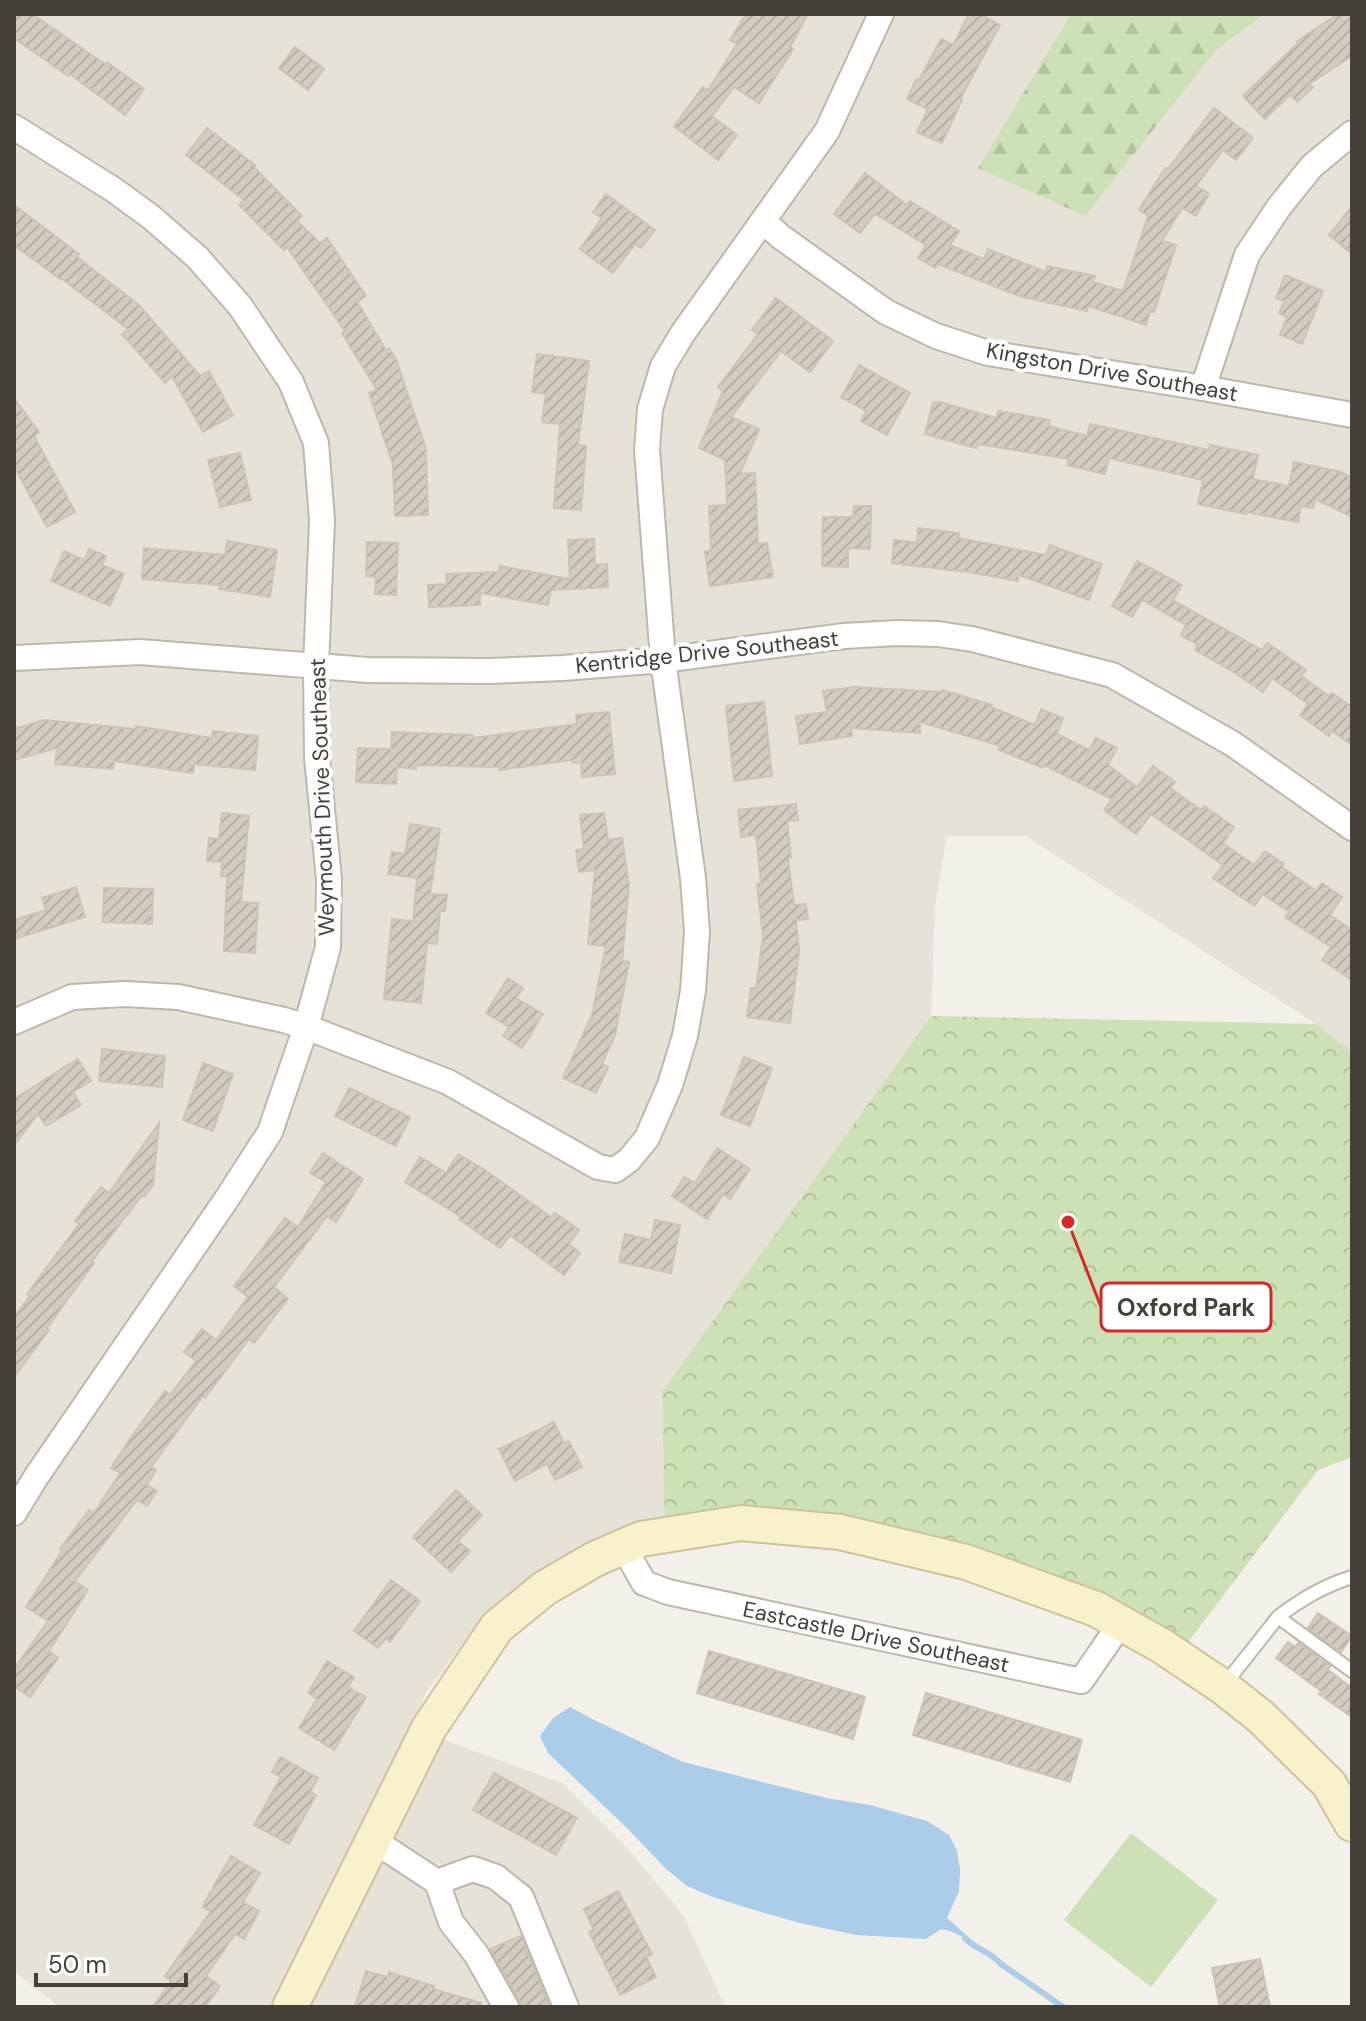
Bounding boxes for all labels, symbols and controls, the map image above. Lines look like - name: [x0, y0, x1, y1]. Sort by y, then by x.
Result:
- street label: Kingston Drive Southeast: [984, 336, 1240, 408]
- street label: Kentridge Drive Southeast: [574, 624, 840, 680]
- street label: Weymouth Drive Southeast: [303, 658, 341, 936]
- callout: Oxford Park: [1101, 1283, 1271, 1331]
- text: Oxford Park: [1117, 1292, 1255, 1323]
- street label: Eastcastle Drive Southeast: [740, 1595, 1012, 1679]
- scale bar: [36, 1937, 186, 1987]
- text: 50 m: [48, 1949, 107, 1980]

